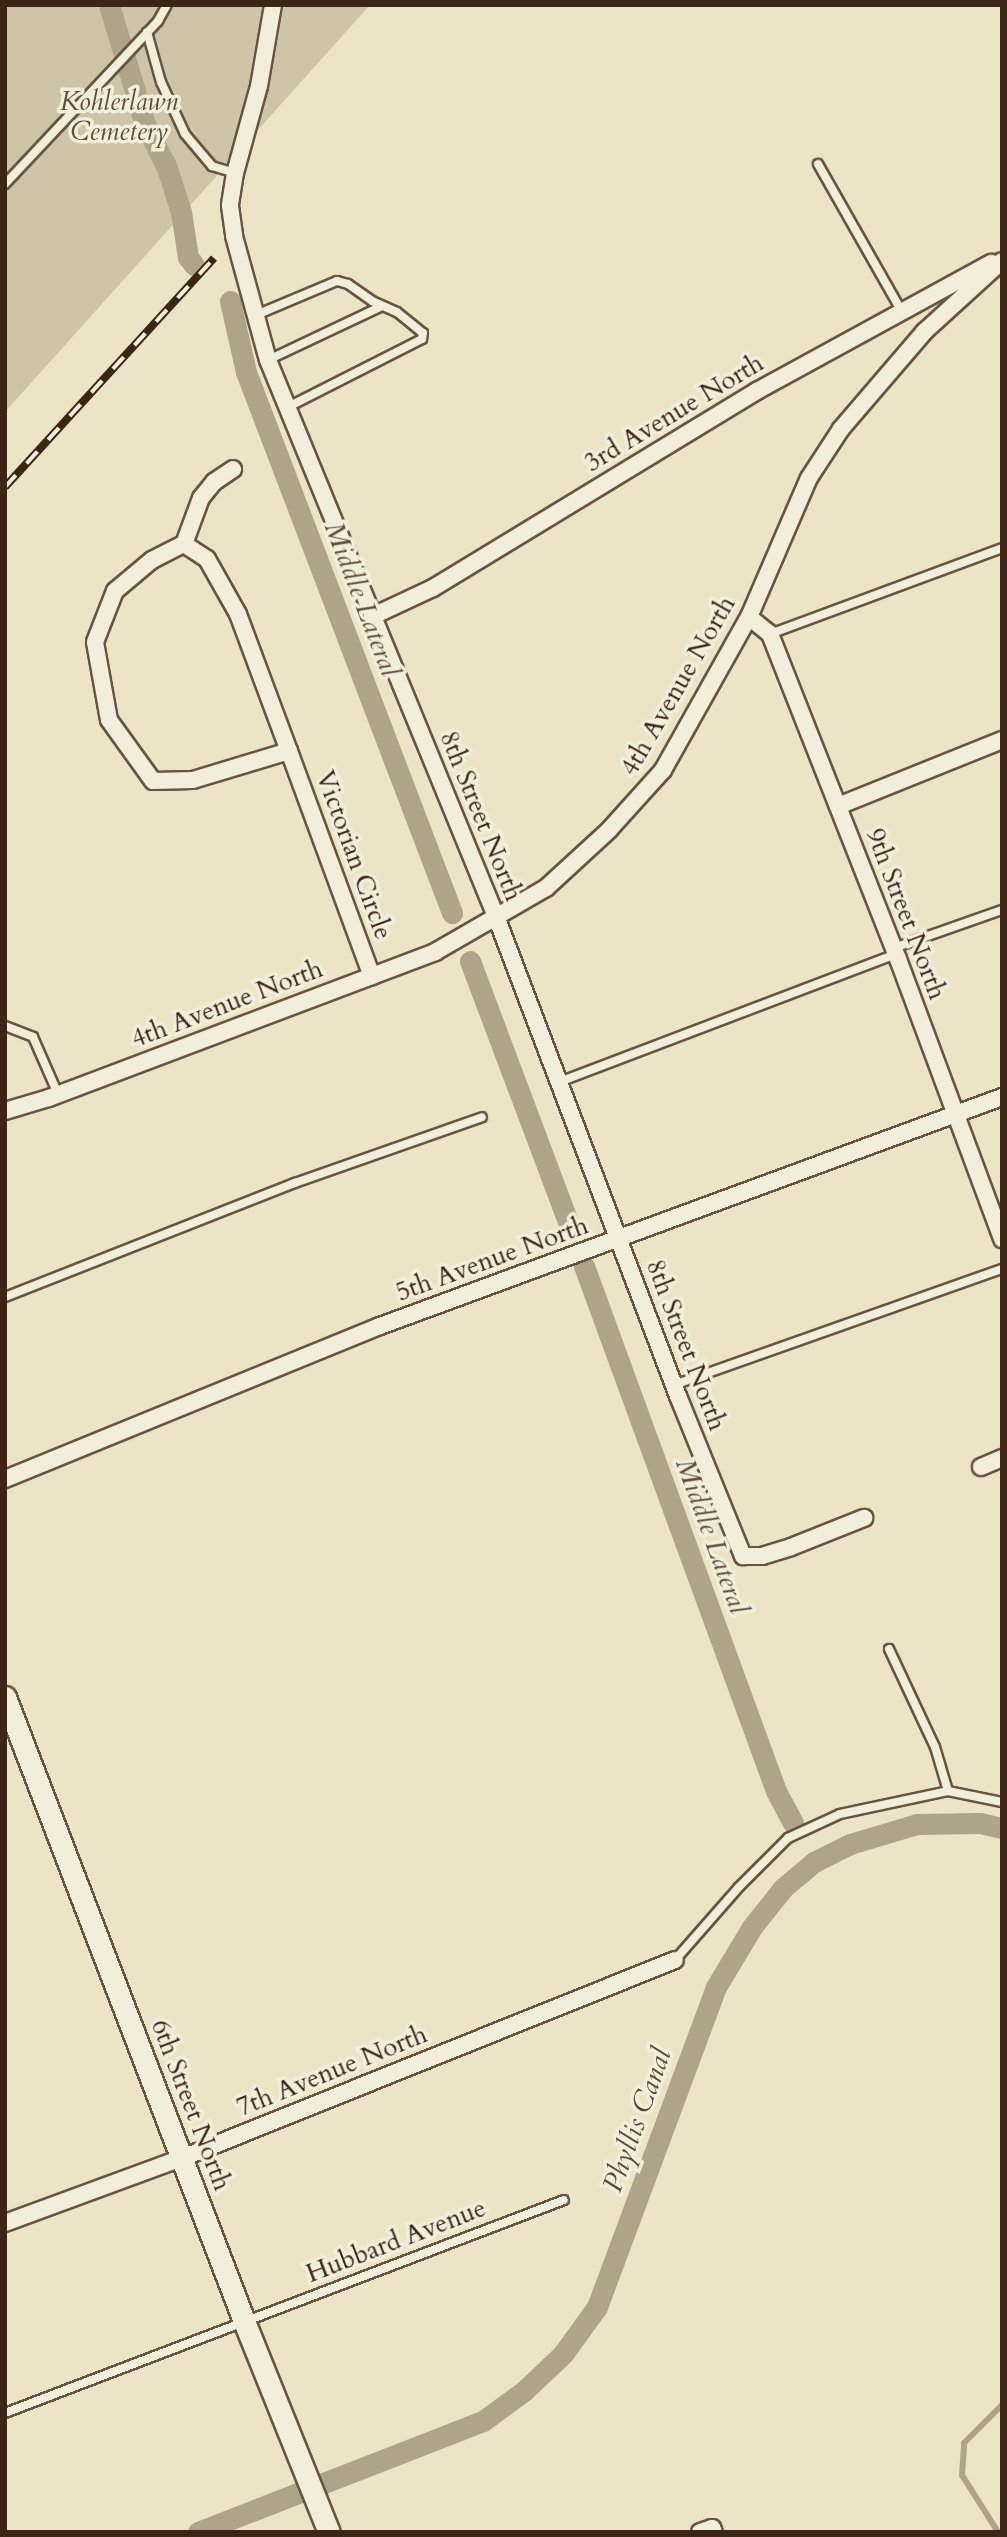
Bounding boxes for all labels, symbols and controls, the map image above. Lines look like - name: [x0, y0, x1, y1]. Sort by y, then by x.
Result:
- park label: Kohlerlawn Cemetery: [60, 86, 178, 148]
- street label: 3rd Avenue North: [579, 347, 769, 479]
- water label: Middle Lateral: [317, 517, 407, 681]
- street label: 4th Avenue North: [614, 591, 742, 781]
- street label: 8th Street North: [433, 726, 529, 906]
- street label: Victorian Circle: [309, 766, 399, 944]
- street label: 9th Street North: [859, 824, 953, 1004]
- street label: 4th Avenue North: [127, 953, 327, 1055]
- street label: 5th Avenue North: [392, 1210, 592, 1308]
- street label: 8th Street North: [639, 1255, 733, 1435]
- water label: Middle Lateral: [668, 1453, 756, 1619]
- street label: 6th Street North: [144, 2015, 238, 2195]
- street label: 7th Avenue North: [232, 2019, 432, 2123]
- water label: Phyllis Canal: [595, 2044, 679, 2196]
- street label: Hubbard Avenue: [302, 2192, 490, 2290]

